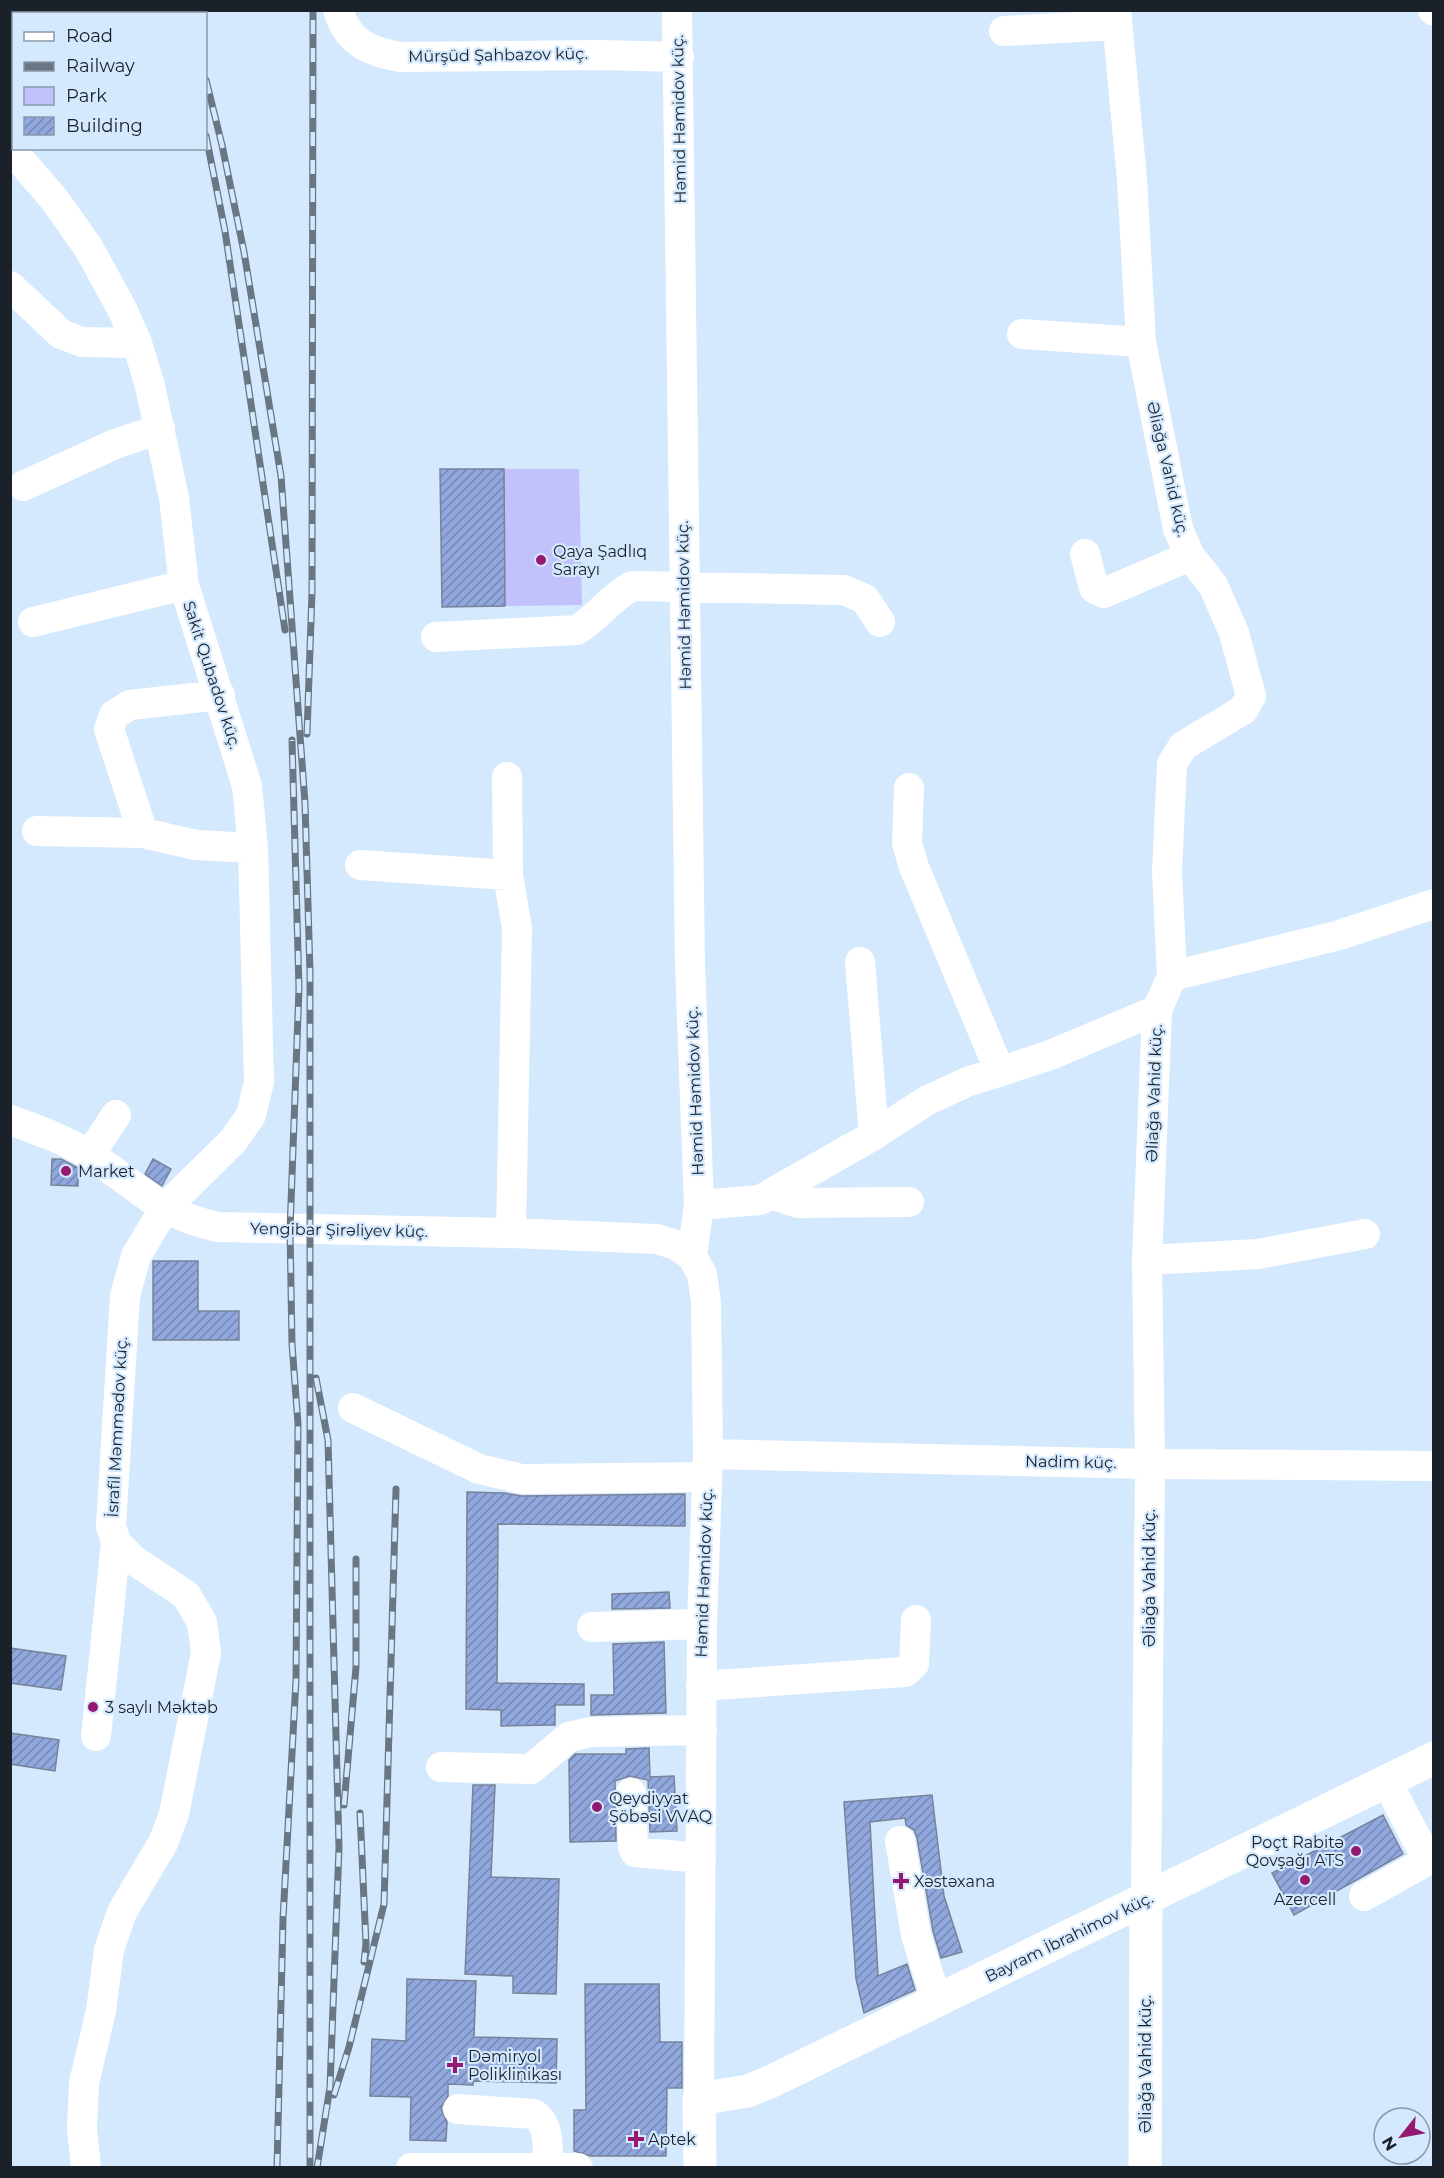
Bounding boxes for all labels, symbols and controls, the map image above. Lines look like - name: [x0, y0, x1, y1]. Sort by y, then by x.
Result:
- legend: [12, 12, 207, 150]
- text: Road: [66, 25, 113, 47]
- street label: Həmid Həmidov küç.: [668, 34, 690, 204]
- street label: Mürşüd Şahbazov küç.: [408, 44, 588, 66]
- text: Railway: [66, 55, 135, 77]
- text: Park: [66, 85, 107, 107]
- text: Building: [66, 115, 143, 137]
- street label: Əliağa Vahid küç.: [1143, 399, 1193, 539]
- street label: Həmid Həmidov küç.: [673, 520, 695, 690]
- place label: Qaya Şadlıq Sarayı: [553, 542, 647, 579]
- marker: Qaya Şadlıq Sarayı: [534, 553, 548, 567]
- street label: Sakit Qubadov küç.: [179, 599, 245, 751]
- street label: Həmid Həmidov küç.: [683, 1006, 707, 1176]
- street label: Əliağa Vahid küç.: [1142, 1023, 1166, 1163]
- place label: Market: [78, 1162, 135, 1181]
- marker: Market: [59, 1164, 73, 1178]
- street label: Yengibar Şirəliyev küç.: [250, 1219, 428, 1241]
- street label: İsrafil Məmmədov küç.: [103, 1336, 131, 1518]
- street label: Nadim küç.: [1025, 1452, 1117, 1472]
- street label: Həmid Həmidov küç.: [692, 1488, 716, 1658]
- street label: Əliağa Vahid küç.: [1140, 1509, 1159, 1647]
- place label: 3 saylı Məktəb: [105, 1698, 218, 1717]
- marker: 3 saylı Məktəb: [86, 1700, 100, 1714]
- place label: Qeydiyyat Şöbəsi VVAQ: [609, 1789, 713, 1826]
- marker: Qeydiyyat Şöbəsi VVAQ: [590, 1800, 604, 1814]
- place label: Poçt Rabitə Qovşağı ATS: [1246, 1833, 1344, 1870]
- marker: Poçt Rabitə Qovşağı ATS: [1349, 1844, 1363, 1858]
- marker: Xəstəxana: [892, 1872, 910, 1890]
- place label: Xəstəxana: [914, 1872, 995, 1891]
- marker: Azercell: [1298, 1873, 1312, 1887]
- street label: Bayram İbrahimov küç.: [982, 1888, 1156, 1986]
- place label: Azercell: [1274, 1890, 1336, 1909]
- street label: Əliağa Vahid küç.: [1136, 1995, 1155, 2133]
- place label: Dəmiryol Poliklinikası: [468, 2047, 562, 2084]
- marker: Dəmiryol Poliklinikası: [446, 2056, 464, 2074]
- north arrow: [1372, 2106, 1432, 2166]
- place label: Aptek: [648, 2130, 696, 2149]
- marker: Aptek: [629, 2132, 643, 2146]
- text: N: [1378, 2133, 1401, 2154]

